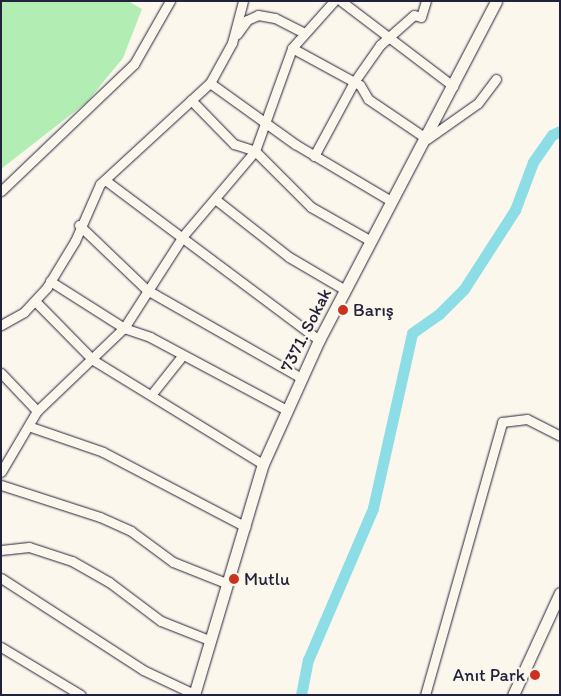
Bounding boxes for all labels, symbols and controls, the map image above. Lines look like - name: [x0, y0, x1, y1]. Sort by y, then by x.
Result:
- street label: 7371. Sokak: [276, 284, 336, 376]
- place label: Barış: [353, 299, 394, 321]
- marker: Barış: [337, 304, 349, 316]
- place label: Mutlu: [244, 568, 290, 590]
- marker: Mutlu: [228, 573, 240, 585]
- place label: Anıt Park: [452, 664, 525, 686]
- marker: Anıt Park: [529, 669, 541, 681]

